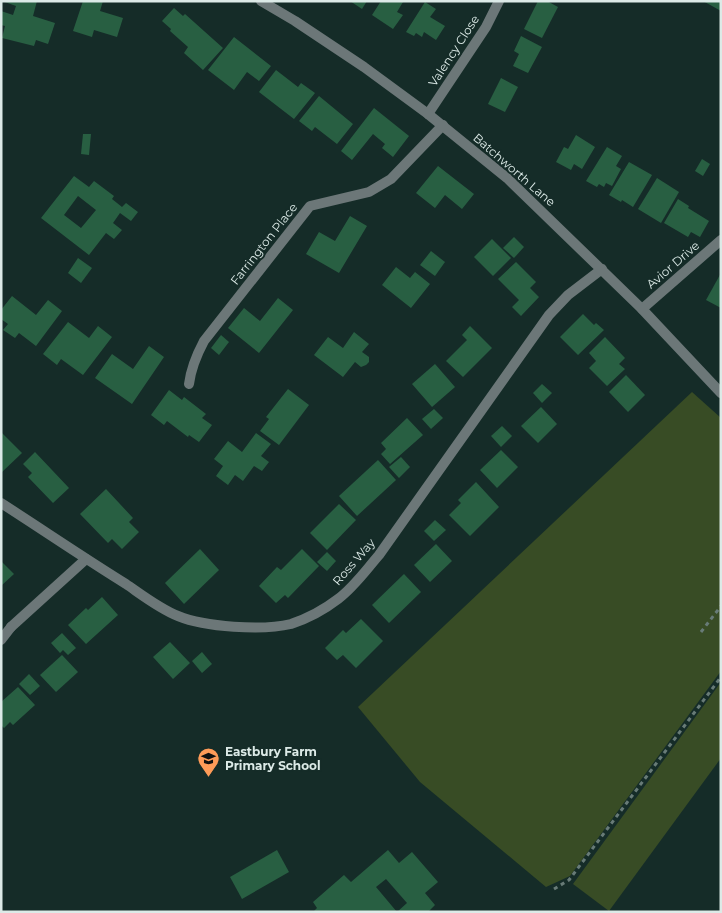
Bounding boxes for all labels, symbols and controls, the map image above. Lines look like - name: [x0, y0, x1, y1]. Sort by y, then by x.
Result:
- street label: Valency Close: [425, 12, 482, 89]
- street label: Batchworth Lane: [470, 130, 558, 209]
- street label: Farrington Place: [227, 200, 300, 288]
- street label: Avior Drive: [643, 238, 702, 292]
- street label: Ross Way: [329, 535, 378, 588]
- place label: Eastbury Farm Primary School: [225, 744, 321, 773]
- school or university icon: Eastbury Farm Primary School: [197, 747, 221, 778]

